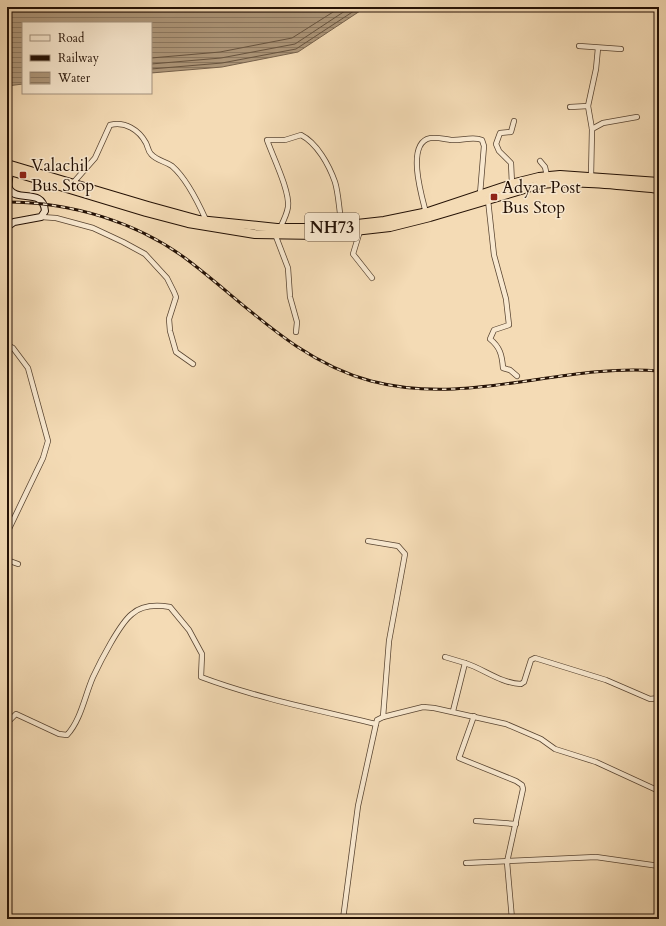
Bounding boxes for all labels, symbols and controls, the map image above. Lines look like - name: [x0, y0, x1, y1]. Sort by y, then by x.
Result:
- legend: [22, 22, 152, 94]
- text: Road: [58, 30, 85, 46]
- text: Railway: [58, 50, 100, 66]
- text: Water: [57, 70, 91, 86]
- place label: Valachil Bus Stop: [31, 154, 94, 197]
- marker: Valachil Bus Stop: [18, 170, 28, 180]
- place label: Adyar Post Bus Stop: [502, 176, 581, 219]
- marker: Adyar Post Bus Stop: [489, 192, 499, 202]
- road number: NH73: [305, 213, 359, 241]

